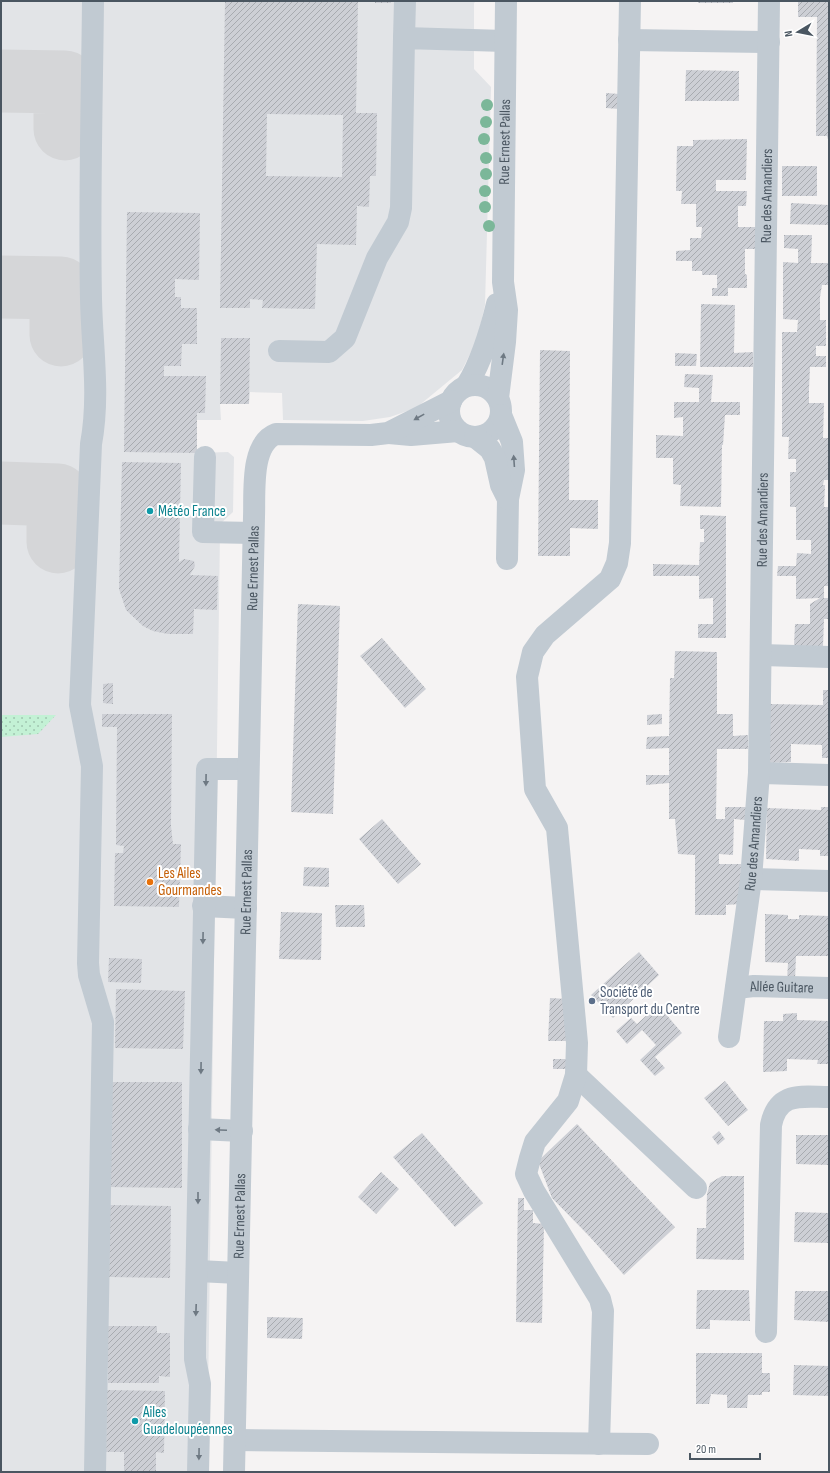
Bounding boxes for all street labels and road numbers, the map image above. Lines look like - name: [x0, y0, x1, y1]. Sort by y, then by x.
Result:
- street label: Rue Ernest Pallas: [495, 99, 514, 185]
- street label: Rue des Amandiers: [756, 148, 777, 243]
- street label: Rue des Amandiers: [752, 472, 772, 567]
- street label: Rue Ernest Pallas: [243, 525, 263, 611]
- street label: Rue des Amandiers: [740, 796, 767, 892]
- street label: Rue Ernest Pallas: [236, 849, 257, 935]
- street label: Allée Guitare: [748, 976, 814, 997]
- street label: Rue Ernest Pallas: [229, 1173, 250, 1259]

